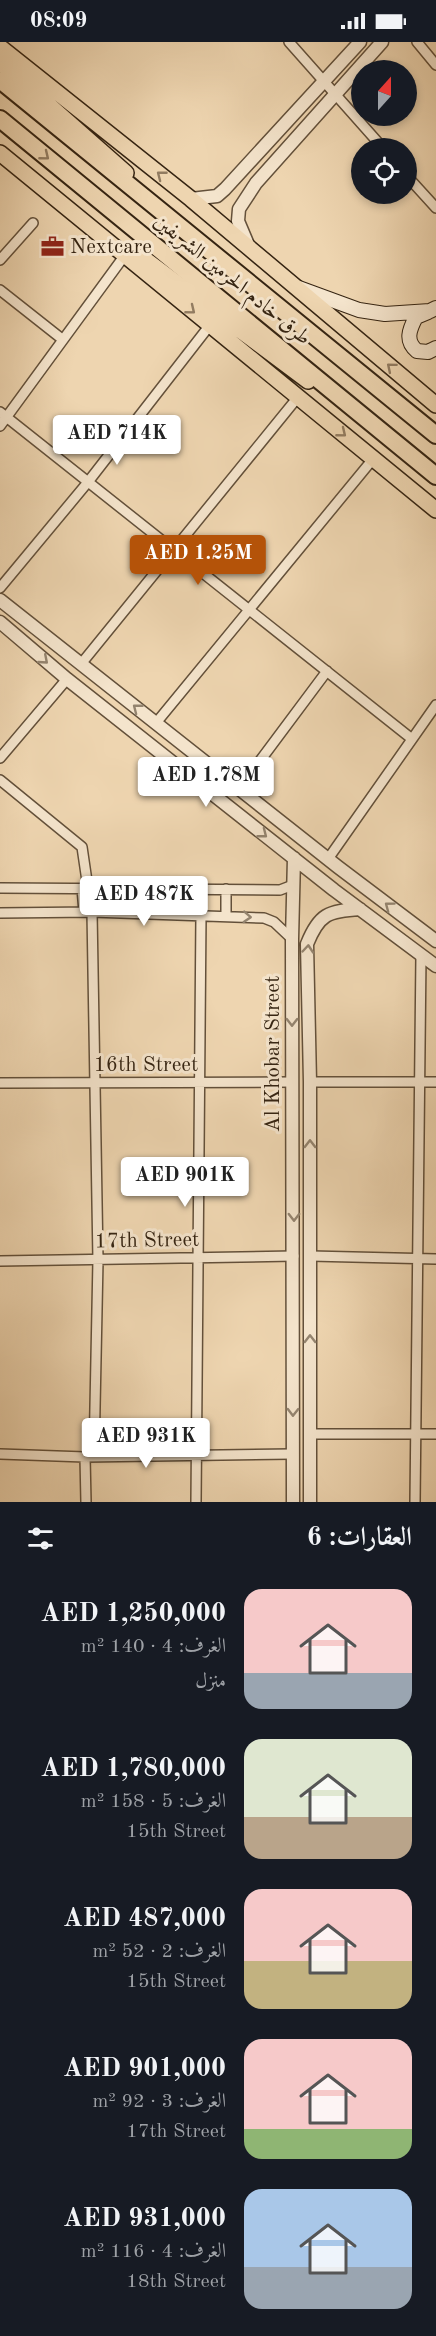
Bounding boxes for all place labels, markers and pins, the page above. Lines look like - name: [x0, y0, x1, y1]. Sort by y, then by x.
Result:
- office icon: Nextcare: [39, 234, 65, 260]
- place label: Nextcare: [70, 237, 152, 258]
- pin: AED 714K: [55, 415, 179, 466]
- pin: AED 1.25M: [129, 535, 267, 586]
- pin: AED 1.78M: [137, 757, 275, 808]
- pin: AED 487K: [82, 876, 206, 927]
- pin: AED 901K: [123, 1157, 247, 1208]
- pin: AED 931K: [84, 1418, 208, 1469]

